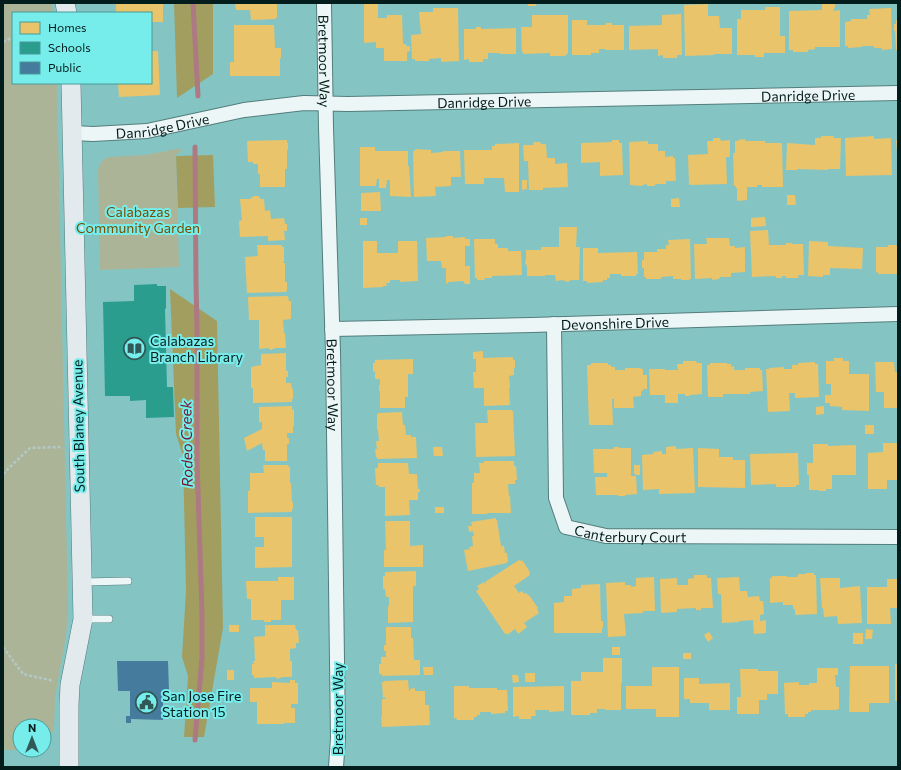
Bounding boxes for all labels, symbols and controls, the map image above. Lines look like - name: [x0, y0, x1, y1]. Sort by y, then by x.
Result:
- legend: [12, 12, 152, 84]
- street label: Bretmoor Way: [316, 15, 334, 107]
- text: Homes: [48, 20, 86, 34]
- text: Schools: [48, 40, 91, 54]
- text: Public: [48, 60, 81, 74]
- street label: Danridge Drive: [761, 85, 855, 104]
- street label: Danridge Drive: [437, 92, 532, 111]
- street label: Danridge Drive: [115, 109, 210, 141]
- park label: Calabazas Community Garden: [76, 203, 200, 236]
- street label: Devonshire Drive: [561, 312, 669, 333]
- place label: Calabazas Branch Library: [150, 332, 243, 365]
- library icon: Calabazas Branch Library: [122, 335, 148, 361]
- street label: Bretmoor Way: [324, 338, 343, 431]
- street label: South Blaney Avenue: [68, 360, 88, 492]
- water label: Rodeo Creek: [176, 400, 196, 488]
- street label: Canterbury Court: [573, 521, 687, 545]
- street label: Bretmoor Way: [329, 663, 346, 755]
- place label: San Jose Fire Station 15: [162, 687, 241, 720]
- public building icon: San Jose Fire Station 15: [134, 690, 160, 716]
- north arrow: [12, 718, 52, 758]
- text: N: [28, 721, 36, 734]

